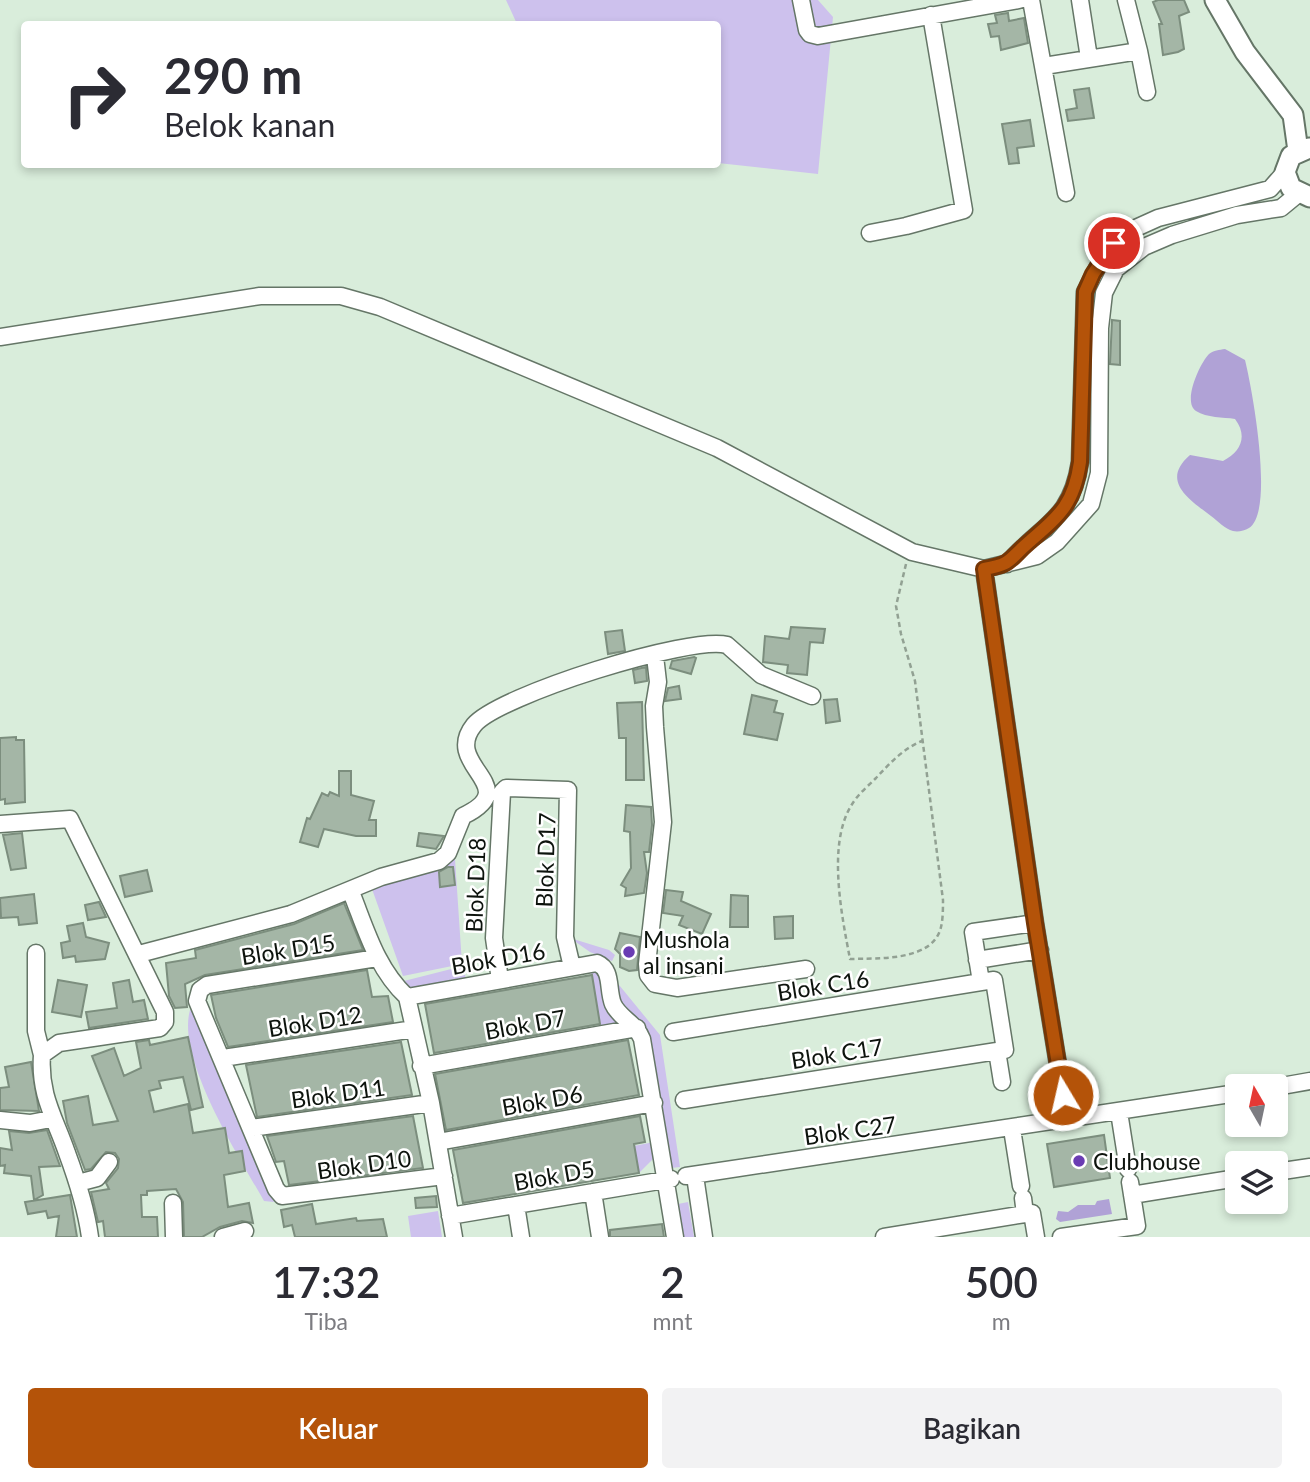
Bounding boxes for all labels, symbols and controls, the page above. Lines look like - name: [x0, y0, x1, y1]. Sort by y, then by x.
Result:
- text: 290 m: [164, 46, 302, 104]
- icon: right: [49, 49, 140, 140]
- text: Belok kanan: [164, 105, 335, 144]
- pin: [1084, 213, 1144, 273]
- icon: arrive: [1095, 224, 1133, 262]
- street label: Blok D17: [529, 812, 561, 908]
- street label: Blok D18: [459, 837, 491, 933]
- place label: Mushola al insani: [643, 925, 730, 979]
- street label: Blok D15: [239, 928, 337, 970]
- street label: Blok D16: [449, 936, 547, 980]
- marker: Mushola al insani: [621, 944, 637, 960]
- street label: Blok C16: [775, 964, 871, 1006]
- street label: Blok D12: [266, 1000, 364, 1042]
- street label: Blok D7: [482, 1003, 568, 1045]
- street label: Blok C17: [789, 1032, 885, 1074]
- position arrow: [1026, 1058, 1100, 1132]
- street label: Blok D11: [289, 1073, 387, 1113]
- north arrow: [1225, 1074, 1288, 1138]
- map controls: [1225, 1074, 1288, 1214]
- street label: Blok D6: [499, 1079, 585, 1121]
- street label: Blok C27: [802, 1110, 898, 1150]
- street label: Blok D10: [315, 1144, 413, 1184]
- place label: Clubhouse: [1093, 1147, 1200, 1175]
- button: layers: [1225, 1151, 1288, 1214]
- marker: Clubhouse: [1071, 1153, 1087, 1169]
- street label: Blok D5: [511, 1154, 597, 1196]
- text: 17:32: [272, 1257, 380, 1307]
- text: 2: [660, 1257, 685, 1307]
- text: 500: [965, 1257, 1038, 1307]
- text: Tiba: [305, 1307, 348, 1335]
- text: mnt: [653, 1307, 692, 1335]
- text: m: [992, 1307, 1011, 1335]
- button: Keluar: [28, 1388, 648, 1468]
- button: Bagikan: [662, 1388, 1282, 1468]

